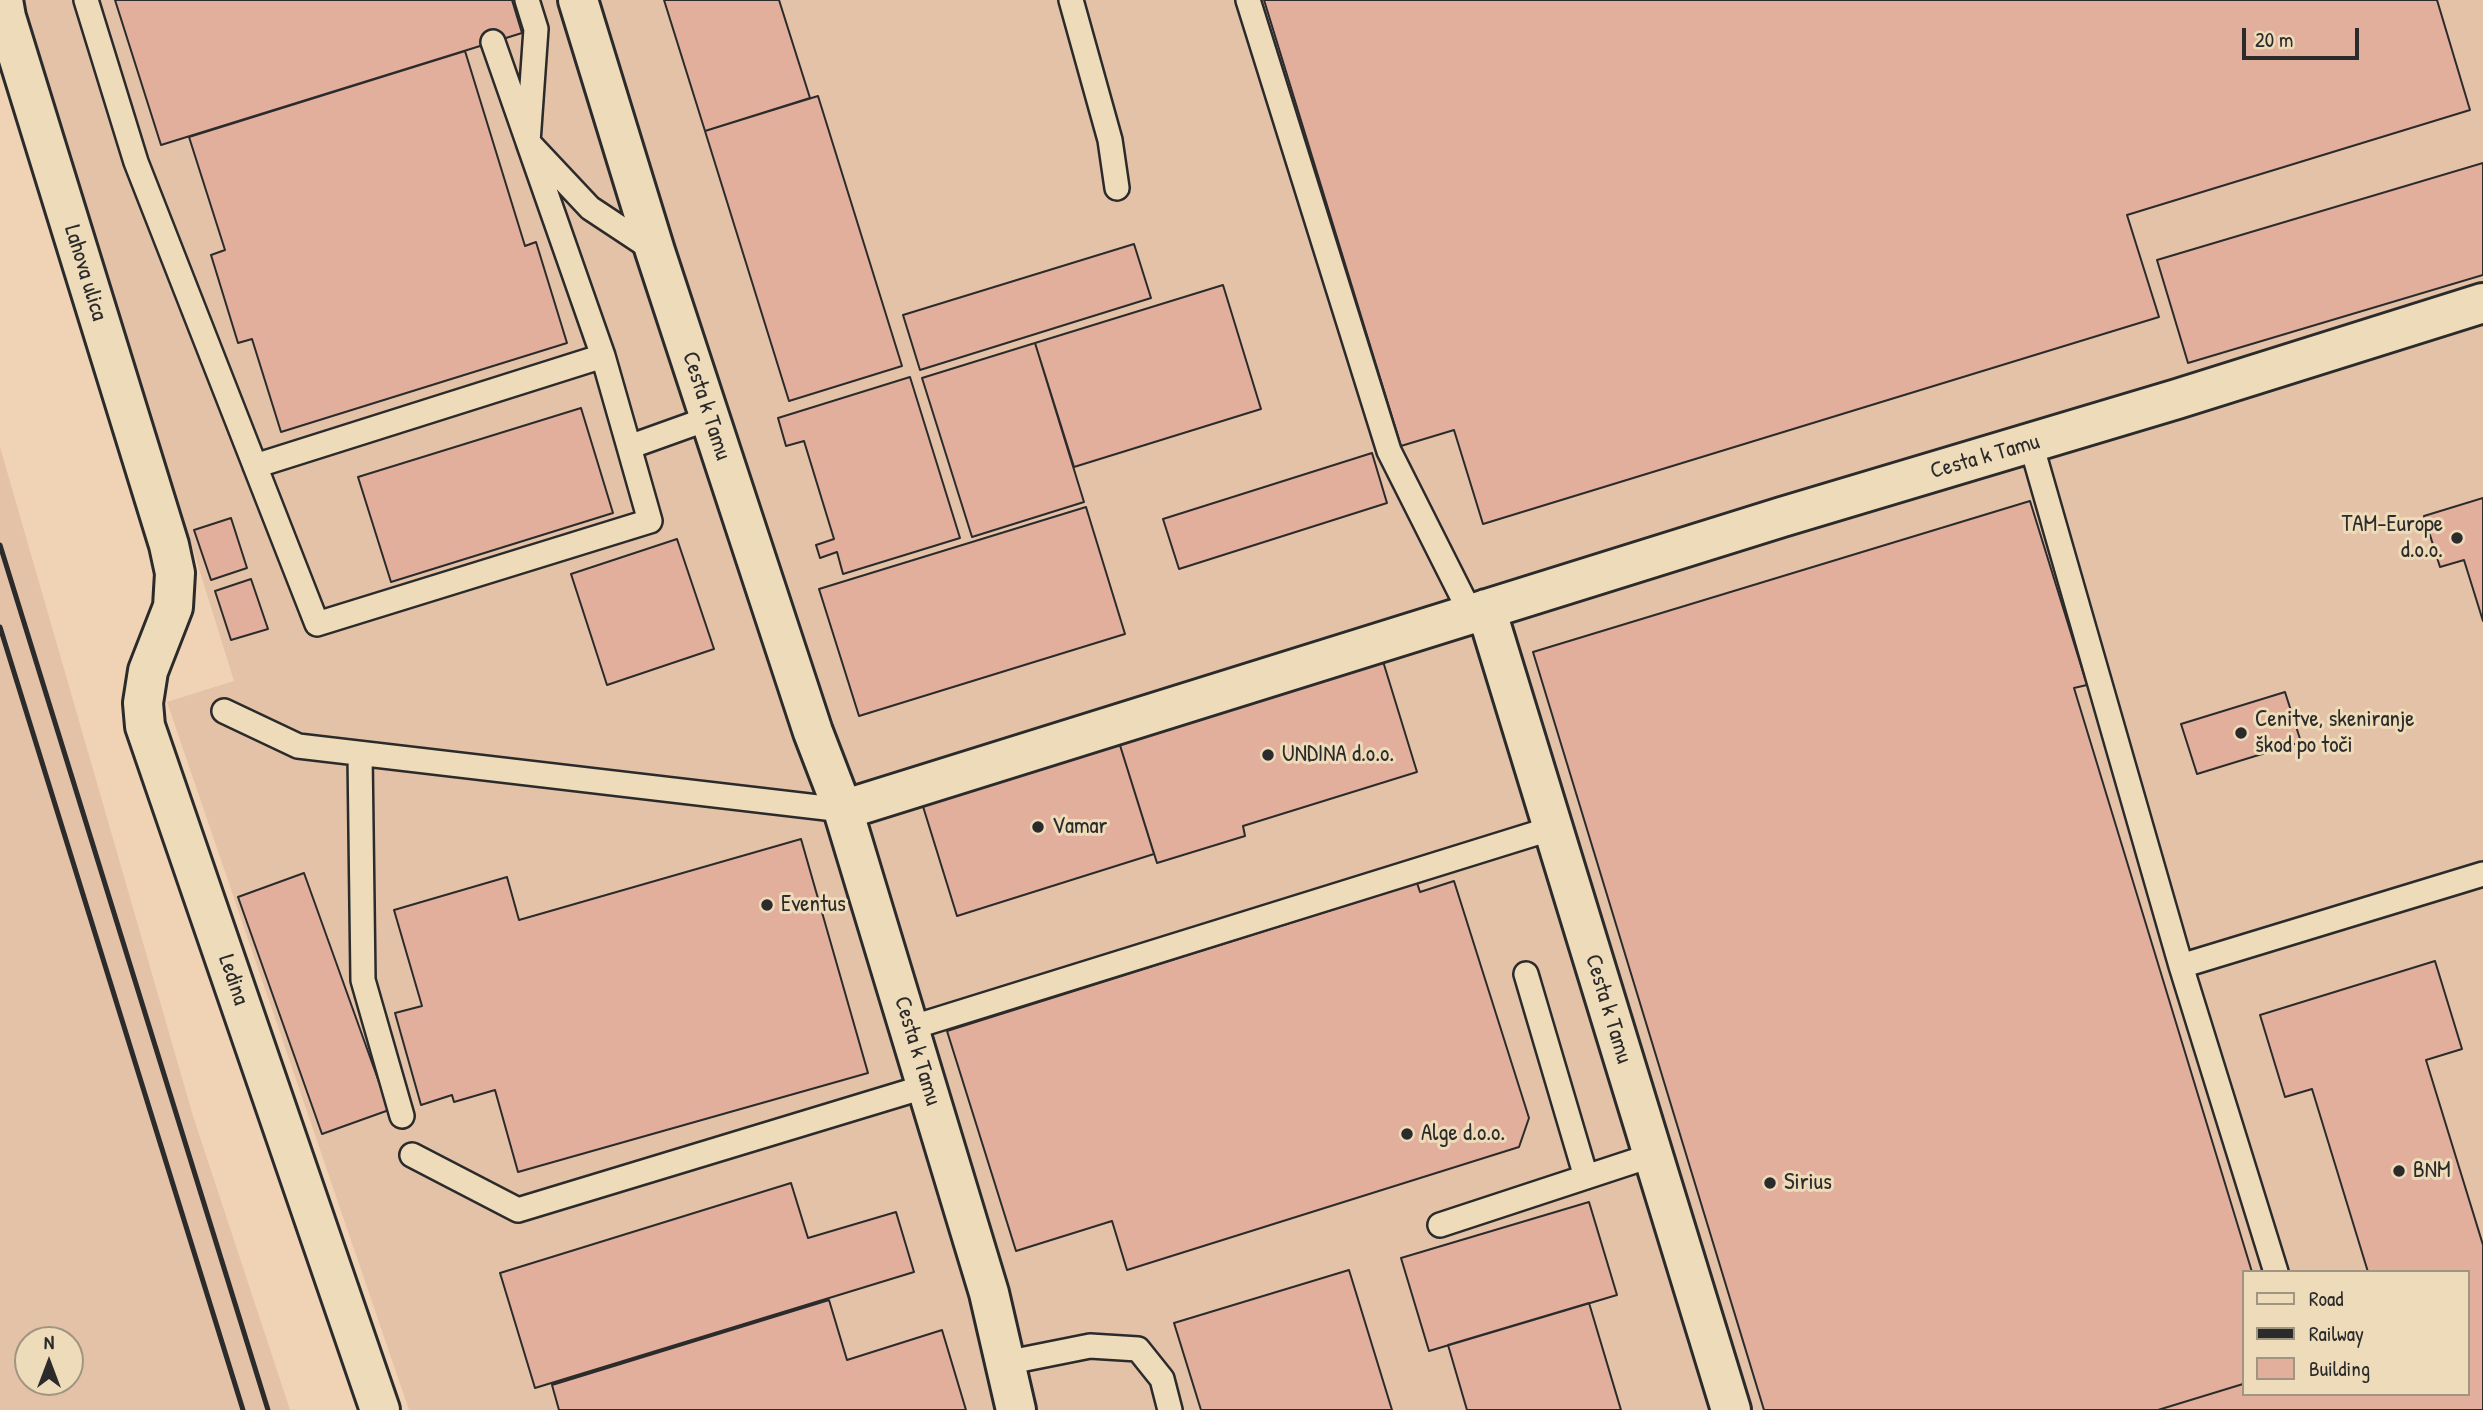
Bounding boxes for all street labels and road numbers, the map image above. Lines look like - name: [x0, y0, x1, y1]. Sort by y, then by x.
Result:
- street label: Lahova ulica: [57, 222, 113, 324]
- street label: Cesta k Tamu: [676, 348, 736, 464]
- street label: Cesta k Tamu: [1927, 428, 2043, 486]
- street label: Ledina: [212, 951, 254, 1009]
- street label: Cesta k Tamu: [1578, 951, 1638, 1067]
- street label: Cesta k Tamu: [887, 993, 947, 1109]

